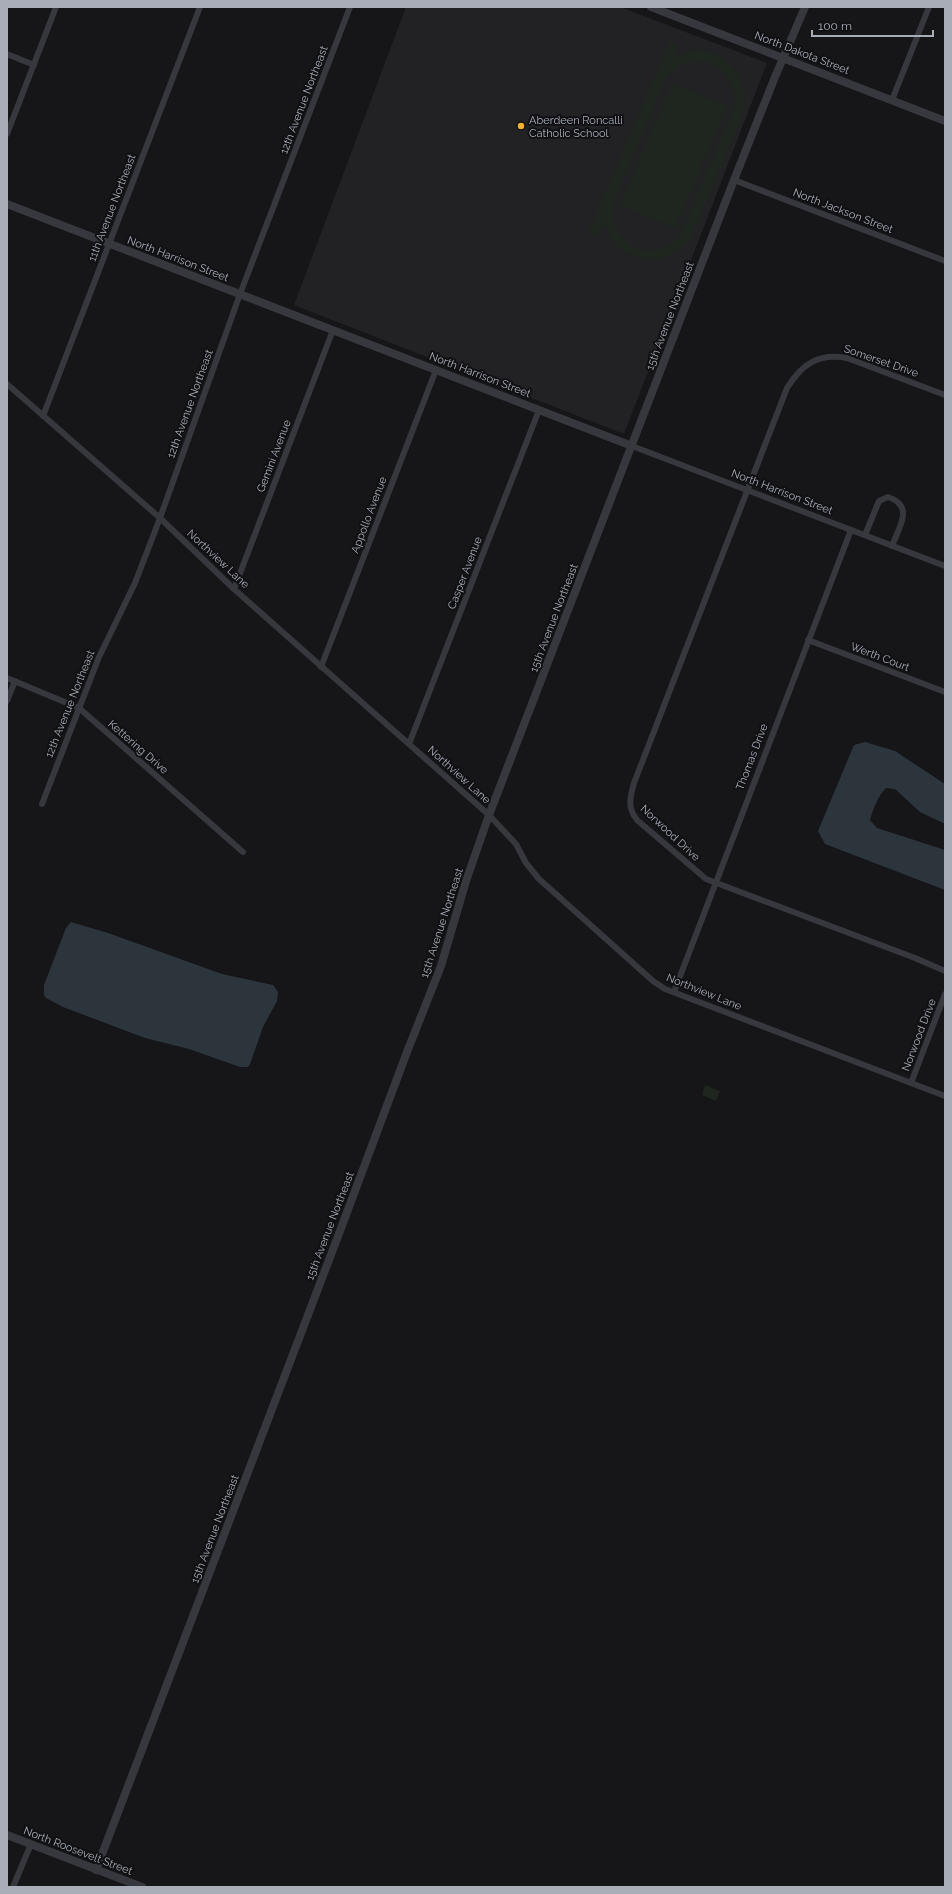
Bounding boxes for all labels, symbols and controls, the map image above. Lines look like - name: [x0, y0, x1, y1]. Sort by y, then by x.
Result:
- scale bar: [812, 12, 933, 38]
- text: 100 m: [818, 19, 852, 33]
- street label: North Dakota Street: [753, 29, 852, 77]
- street label: 12th Avenue Northeast: [277, 44, 331, 156]
- place label: Aberdeen Roncalli Catholic School: [529, 114, 623, 140]
- marker: Aberdeen Roncalli Catholic School: [516, 121, 526, 131]
- street label: 11th Avenue Northeast: [86, 152, 139, 263]
- street label: North Jackson Street: [791, 186, 895, 236]
- street label: North Harrison Street: [126, 234, 231, 284]
- street label: 15th Avenue Northeast: [643, 260, 697, 372]
- street label: Somerset Drive: [842, 342, 921, 380]
- street label: 12th Avenue Northeast: [164, 348, 216, 460]
- street label: North Harrison Street: [428, 350, 533, 400]
- street label: Gemini Avenue: [254, 417, 294, 494]
- street label: North Harrison Street: [730, 467, 835, 517]
- street label: Appollo Avenue: [348, 474, 390, 555]
- street label: Northview Lane: [184, 527, 252, 591]
- street label: Casper Avenue: [445, 534, 485, 611]
- street label: 15th Avenue Northeast: [527, 562, 581, 674]
- street label: Werth Court: [849, 640, 912, 674]
- street label: 12th Avenue Northeast: [42, 648, 98, 760]
- street label: Kettering Drive: [105, 717, 171, 777]
- street label: Thomas Drive: [733, 721, 771, 792]
- street label: Northview Lane: [425, 743, 493, 807]
- street label: Norwood Drive: [638, 802, 703, 864]
- street label: 15th Avenue Northeast: [418, 866, 466, 980]
- street label: Northview Lane: [664, 971, 744, 1013]
- street label: Norwood Drive: [899, 996, 939, 1073]
- street label: 15th Avenue Northeast: [303, 1170, 357, 1282]
- street label: 15th Avenue Northeast: [188, 1473, 242, 1585]
- street label: North Roosevelt Street: [22, 1824, 135, 1878]

